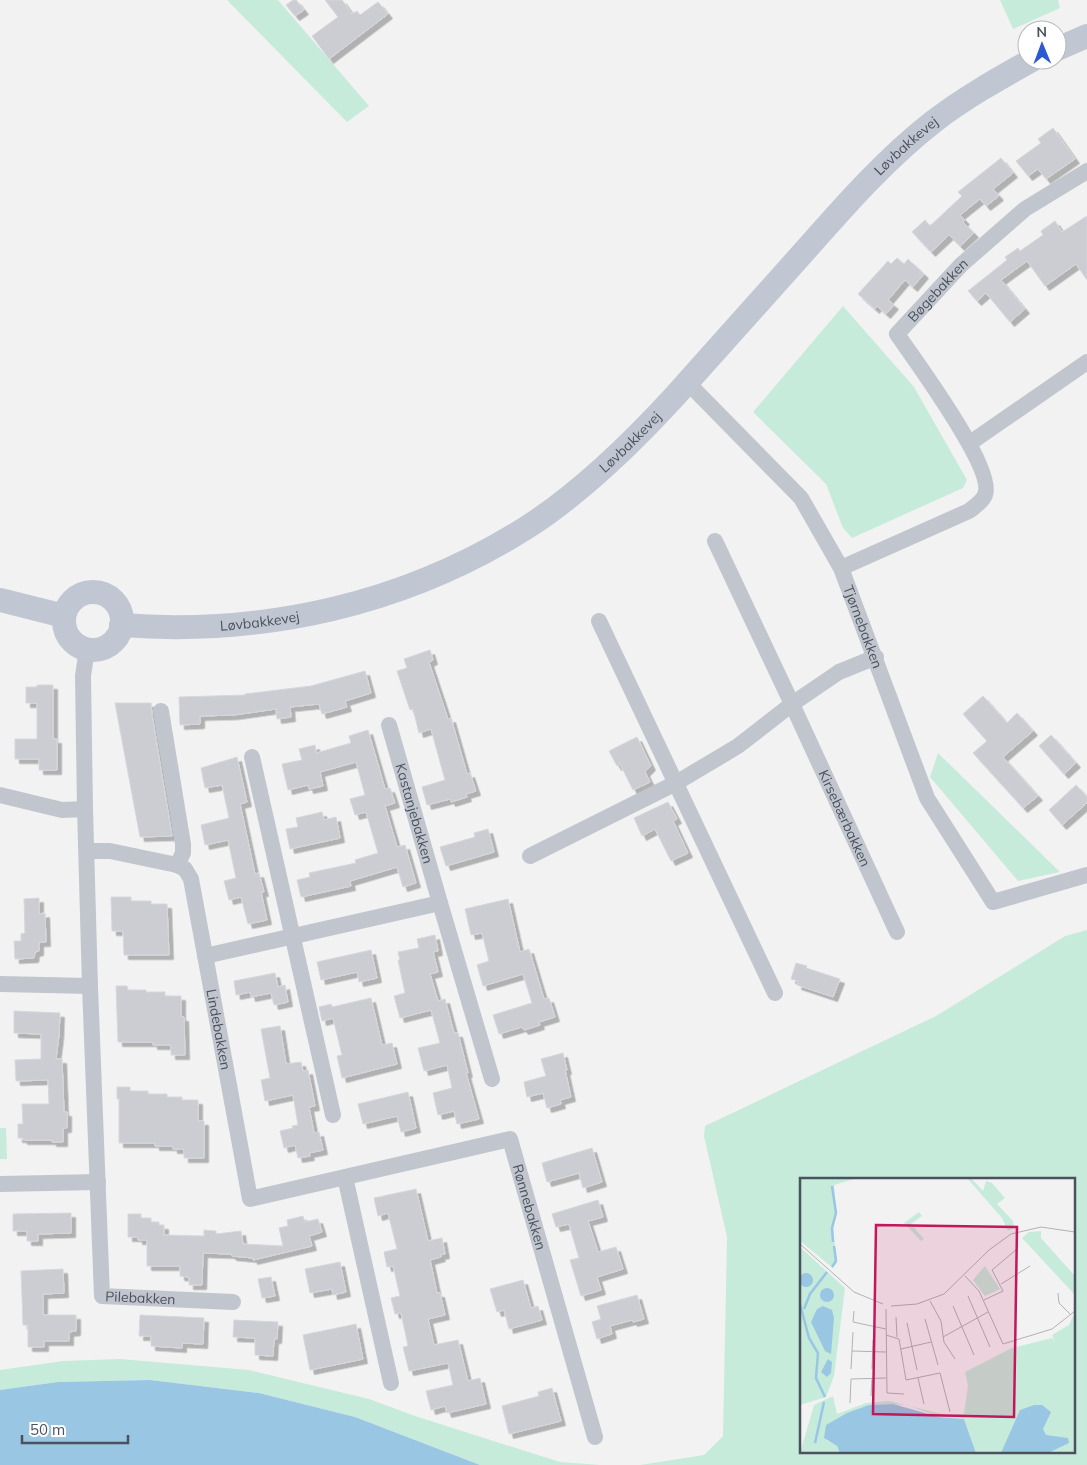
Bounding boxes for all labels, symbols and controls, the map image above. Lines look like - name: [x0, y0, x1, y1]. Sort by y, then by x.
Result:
- north arrow: [1017, 20, 1067, 70]
- text: N: [1036, 23, 1047, 41]
- street label: Løvbakkevej: [870, 112, 942, 179]
- street label: Bøgebakken: [904, 254, 972, 326]
- street label: Løvbakkevej: [595, 408, 665, 476]
- street label: Tjørnebakken: [839, 583, 887, 671]
- street label: Løvbakkevej: [219, 607, 301, 635]
- street label: Kastanjebakken: [391, 761, 437, 866]
- street label: Kirsebærbakken: [815, 767, 875, 869]
- street label: Lindebakken: [202, 987, 235, 1071]
- street label: Rønnebakken: [509, 1162, 550, 1252]
- inset map: [800, 1178, 1074, 1452]
- street label: Pilebakken: [105, 1287, 176, 1308]
- scale bar: [22, 1412, 129, 1444]
- text: 50 m: [30, 1420, 65, 1439]

